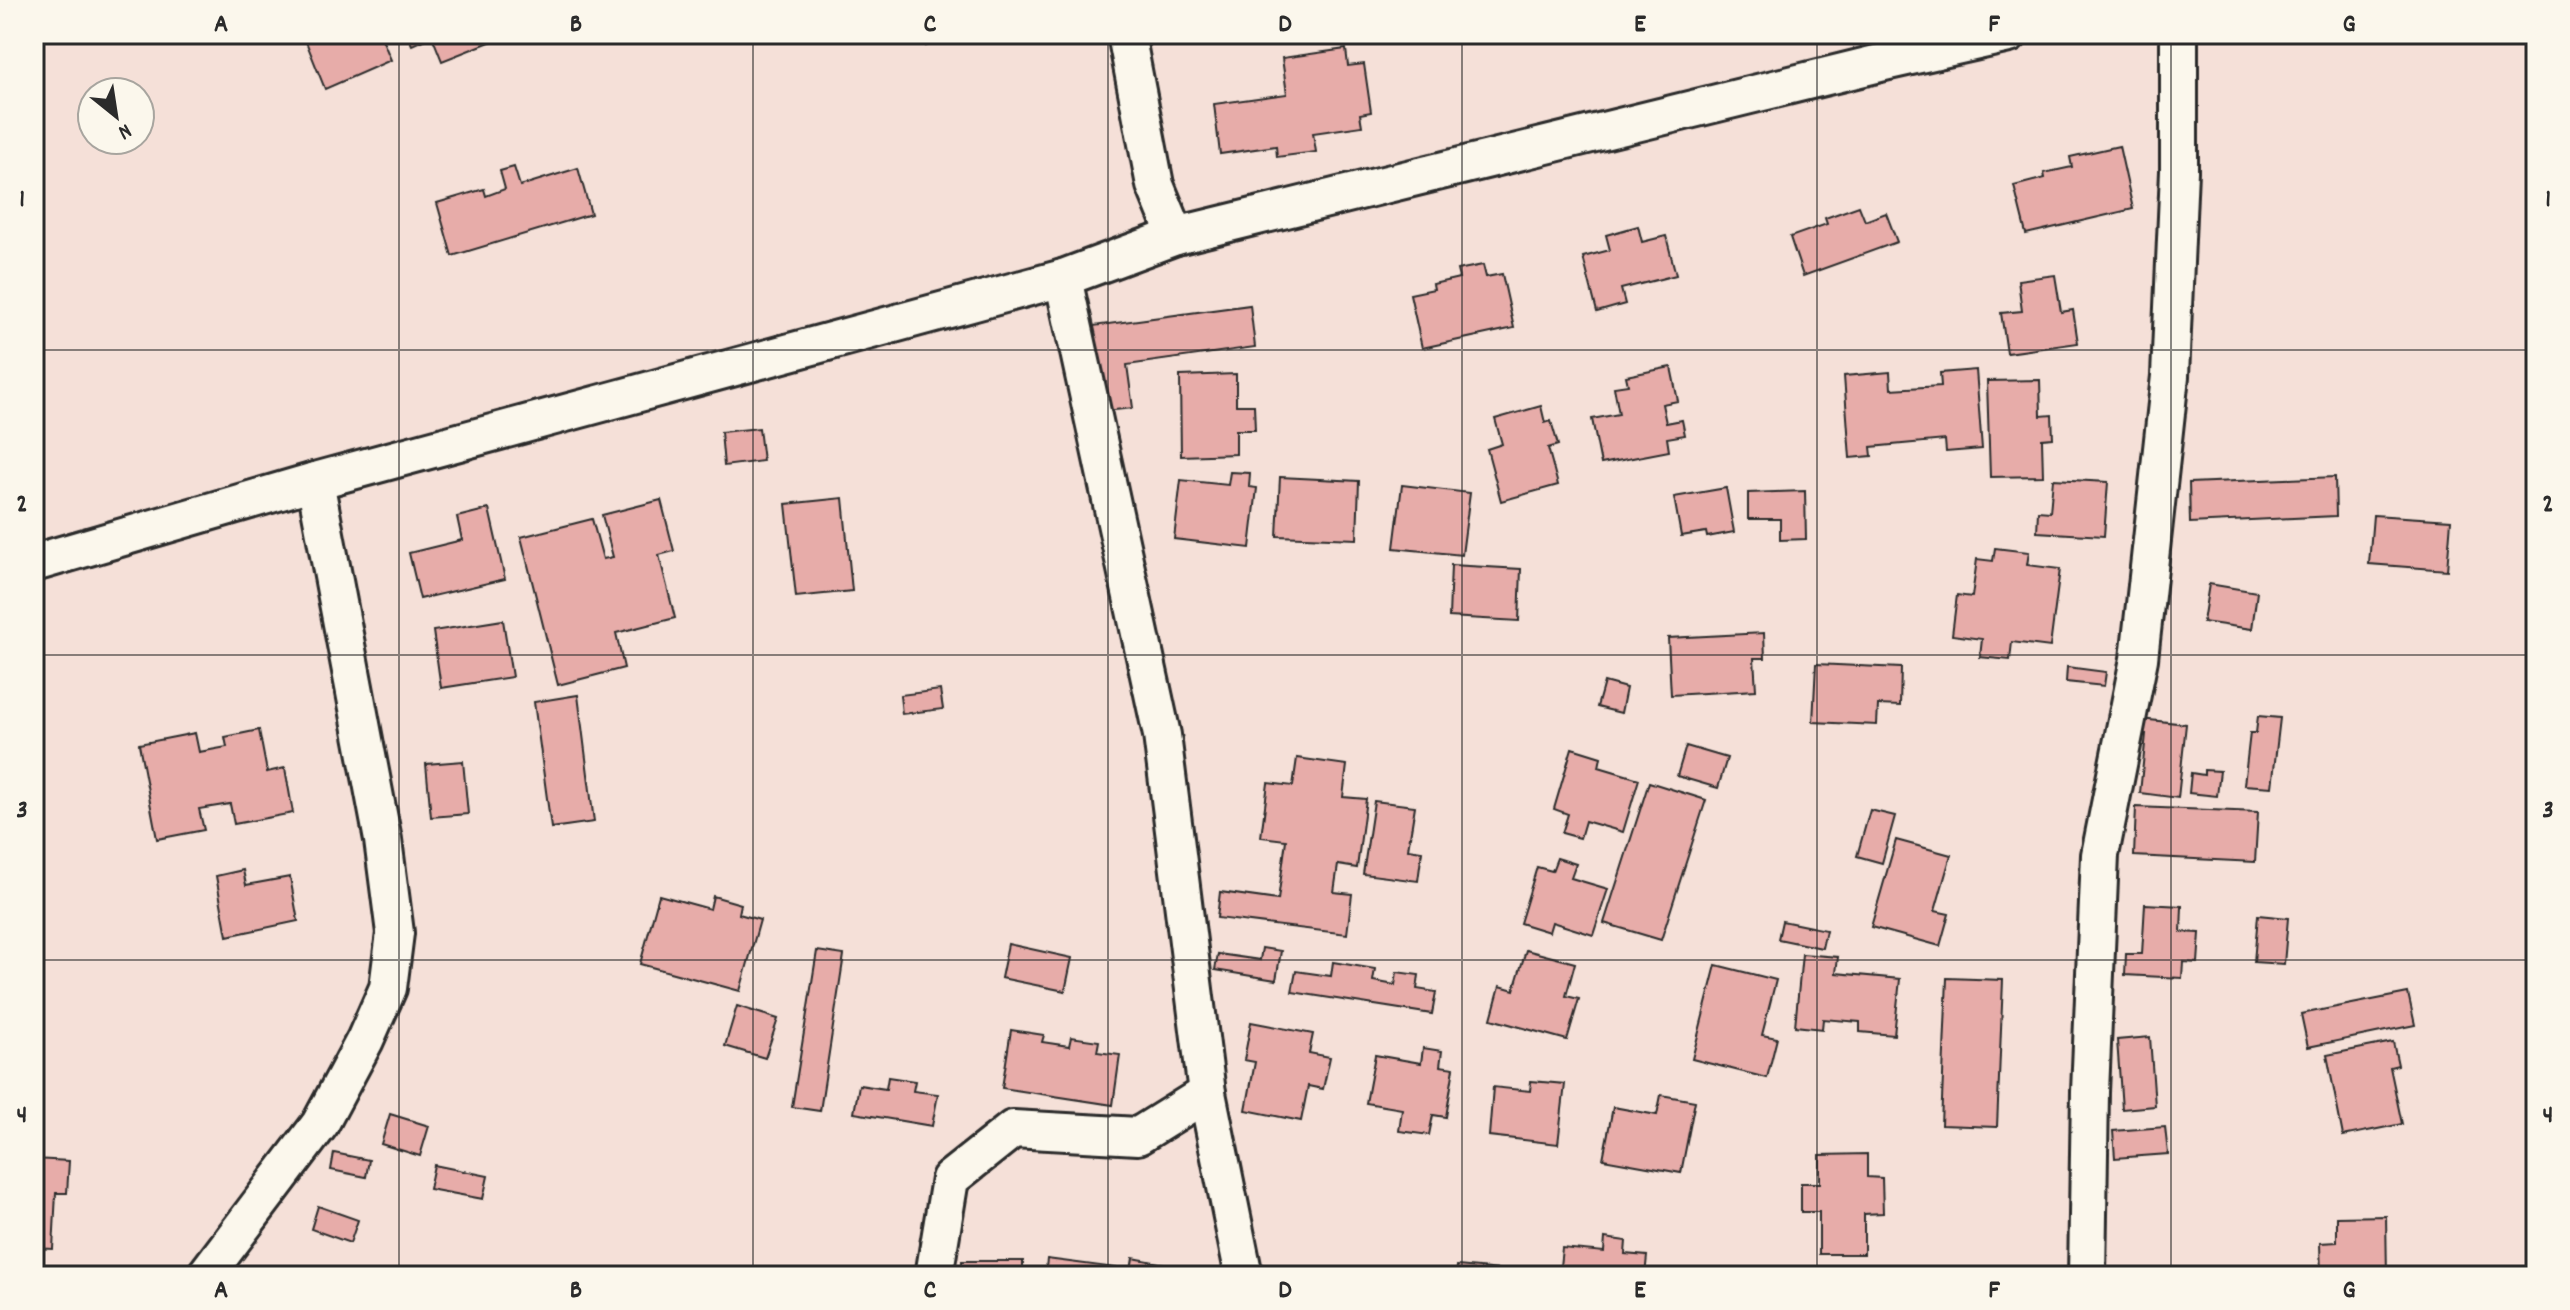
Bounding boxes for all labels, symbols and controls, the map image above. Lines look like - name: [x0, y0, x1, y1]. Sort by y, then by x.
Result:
- text: A: [214, 7, 228, 44]
- text: B: [570, 7, 582, 44]
- text: C: [924, 7, 937, 44]
- text: D: [1278, 7, 1292, 44]
- text: E: [1634, 7, 1646, 44]
- text: F: [1988, 7, 2000, 44]
- text: G: [2342, 7, 2356, 44]
- north arrow: [76, 76, 156, 156]
- text: N: [112, 114, 137, 146]
- text: 1: [19, 182, 25, 219]
- text: 1: [2545, 182, 2551, 219]
- text: 2: [16, 487, 28, 524]
- text: 2: [2542, 487, 2554, 524]
- text: 3: [16, 793, 28, 830]
- text: 3: [2542, 793, 2554, 830]
- text: 4: [17, 1098, 27, 1135]
- text: 4: [2543, 1098, 2553, 1135]
- text: A: [214, 1273, 228, 1310]
- text: B: [570, 1273, 582, 1310]
- text: C: [924, 1273, 937, 1310]
- text: D: [1278, 1273, 1292, 1310]
- text: E: [1634, 1273, 1646, 1310]
- text: F: [1988, 1273, 2000, 1310]
- text: G: [2342, 1273, 2356, 1310]

